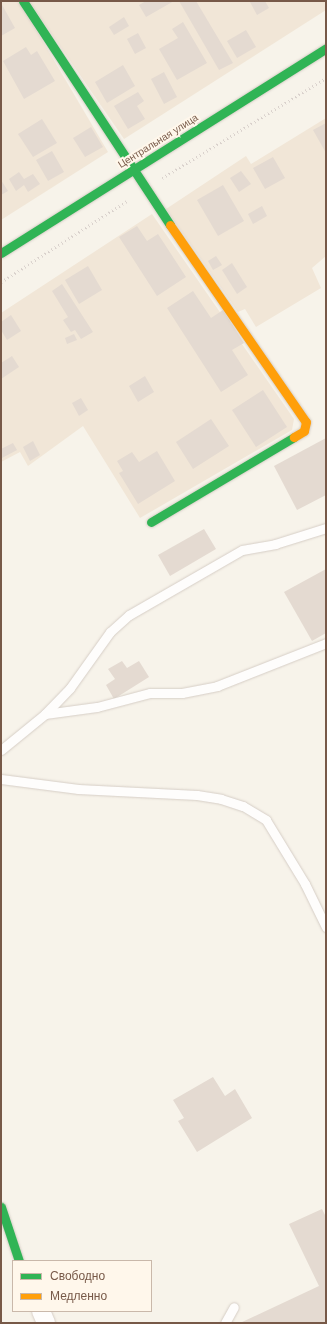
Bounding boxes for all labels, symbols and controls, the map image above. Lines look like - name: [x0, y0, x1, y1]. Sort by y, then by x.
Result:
- street label: Центральная улица: [116, 112, 200, 170]
- legend: [12, 1260, 152, 1312]
- text: Свободно: [50, 1269, 105, 1283]
- text: Медленно: [50, 1289, 107, 1303]

